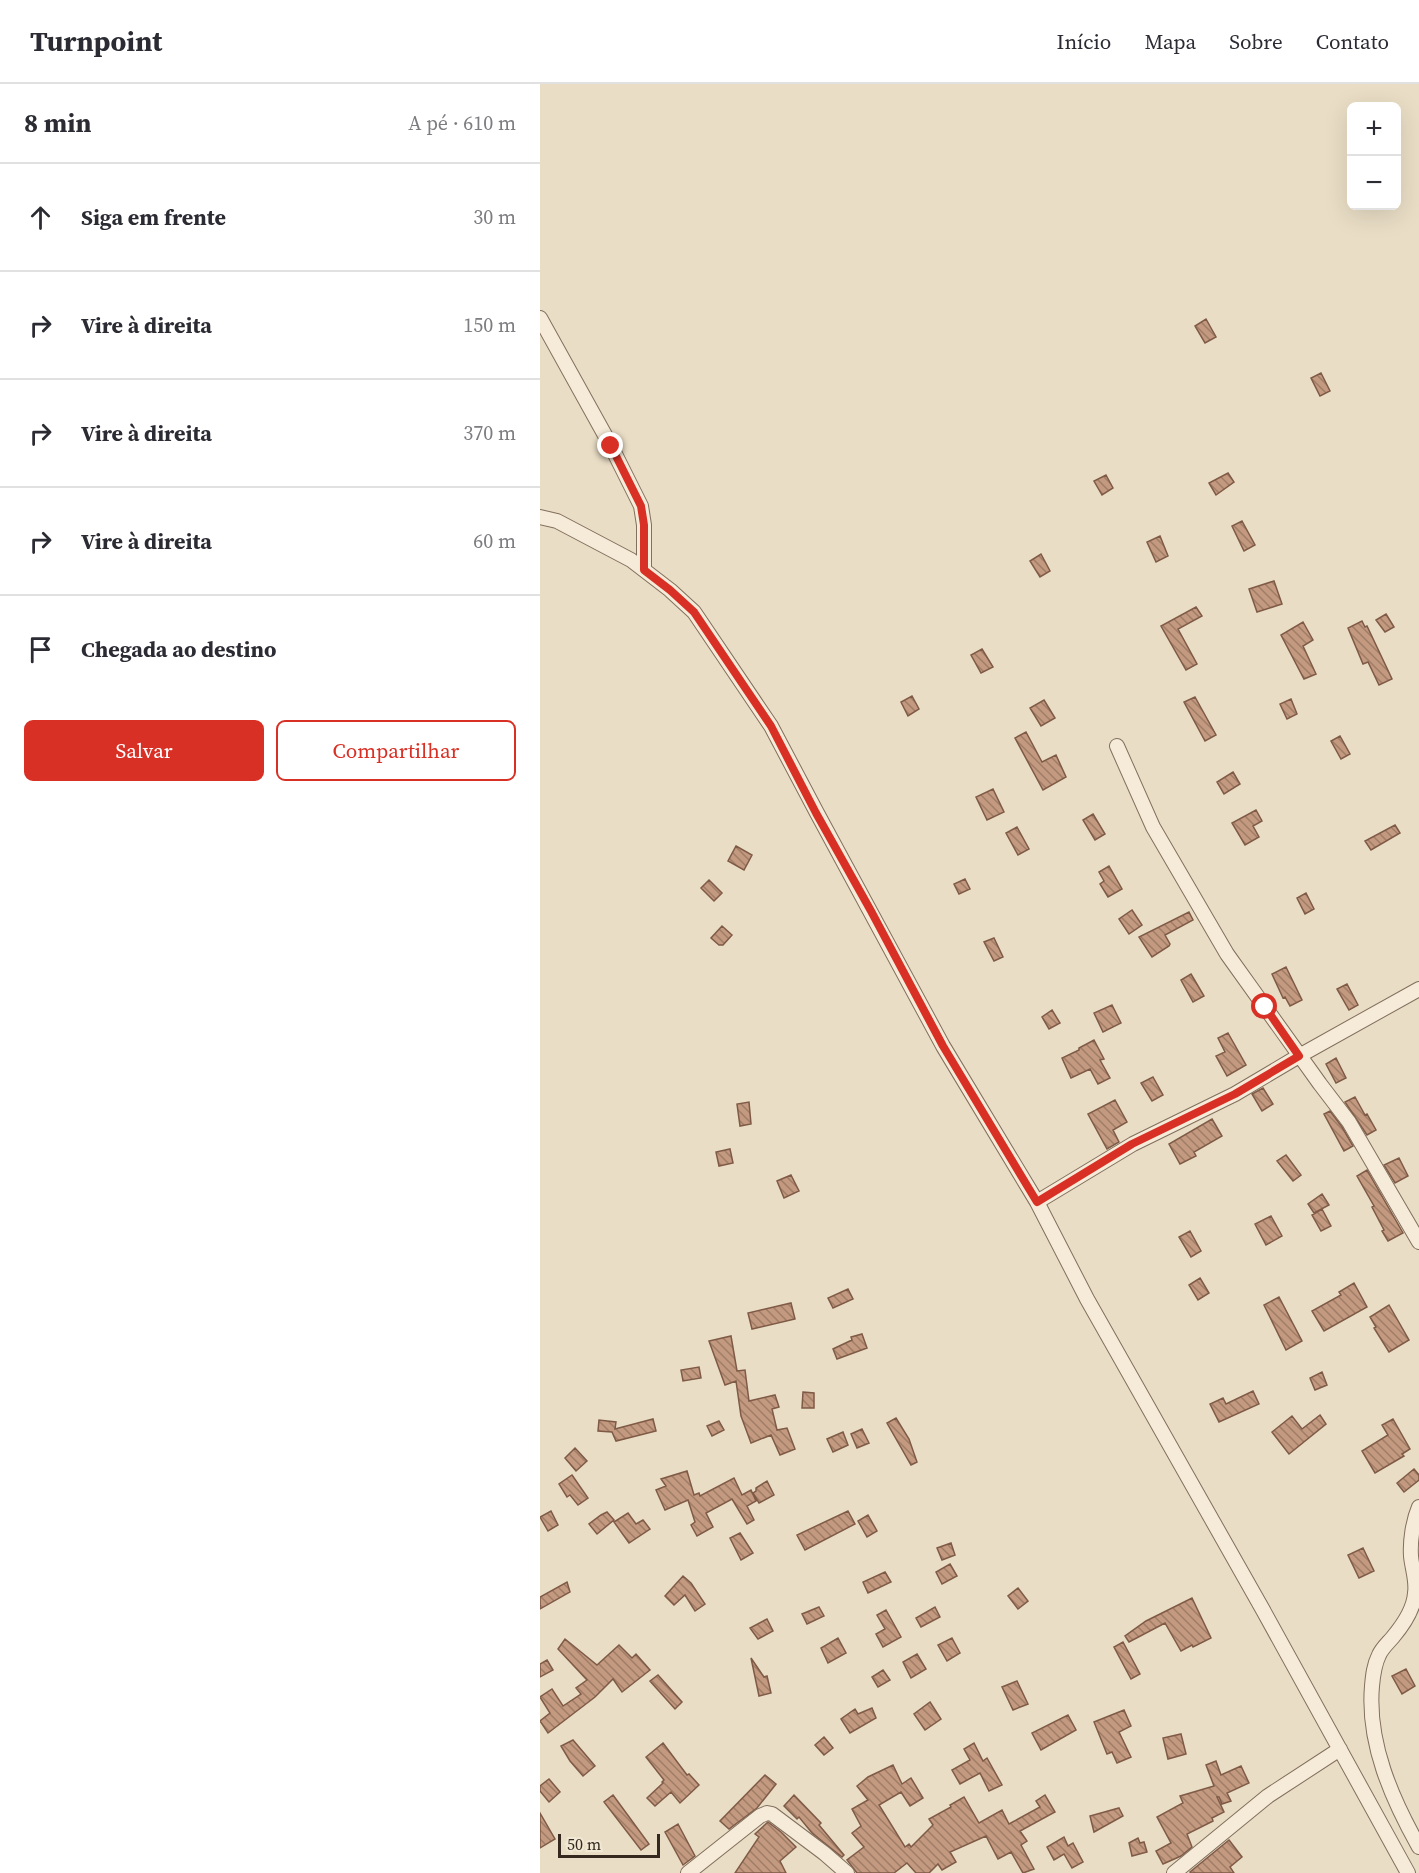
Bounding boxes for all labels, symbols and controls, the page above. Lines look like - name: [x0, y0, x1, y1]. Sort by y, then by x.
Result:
- text: Turnpoint: [30, 22, 162, 60]
- text: Início: [1057, 27, 1111, 56]
- text: Mapa: [1144, 27, 1196, 56]
- text: Sobre: [1229, 27, 1283, 56]
- text: Contato: [1316, 27, 1389, 56]
- map controls: [1347, 102, 1401, 210]
- button: +: [1347, 102, 1401, 156]
- text: 8 min: [24, 105, 91, 141]
- text: A pé · 610 m: [408, 109, 516, 137]
- button: −: [1347, 156, 1401, 210]
- icon: ahead: [24, 201, 57, 234]
- text: Siga em frente: [81, 202, 226, 232]
- text: 30 m: [473, 203, 516, 231]
- icon: right: [24, 309, 57, 342]
- text: Vire à direita: [81, 310, 212, 340]
- text: 150 m: [463, 311, 516, 339]
- icon: right: [24, 417, 57, 450]
- text: Vire à direita: [81, 418, 212, 448]
- text: 370 m: [463, 419, 516, 447]
- route end: [597, 432, 623, 458]
- icon: right: [24, 525, 57, 558]
- text: Vire à direita: [81, 526, 212, 556]
- text: 60 m: [473, 527, 516, 555]
- icon: arrive: [24, 633, 57, 666]
- text: Chegada ao destino: [81, 634, 276, 664]
- button: Salvar: [24, 720, 264, 781]
- button: Compartilhar: [276, 720, 516, 781]
- route start: [1251, 993, 1277, 1019]
- scale bar: [558, 1831, 660, 1858]
- text: 50 m: [567, 1833, 601, 1855]

